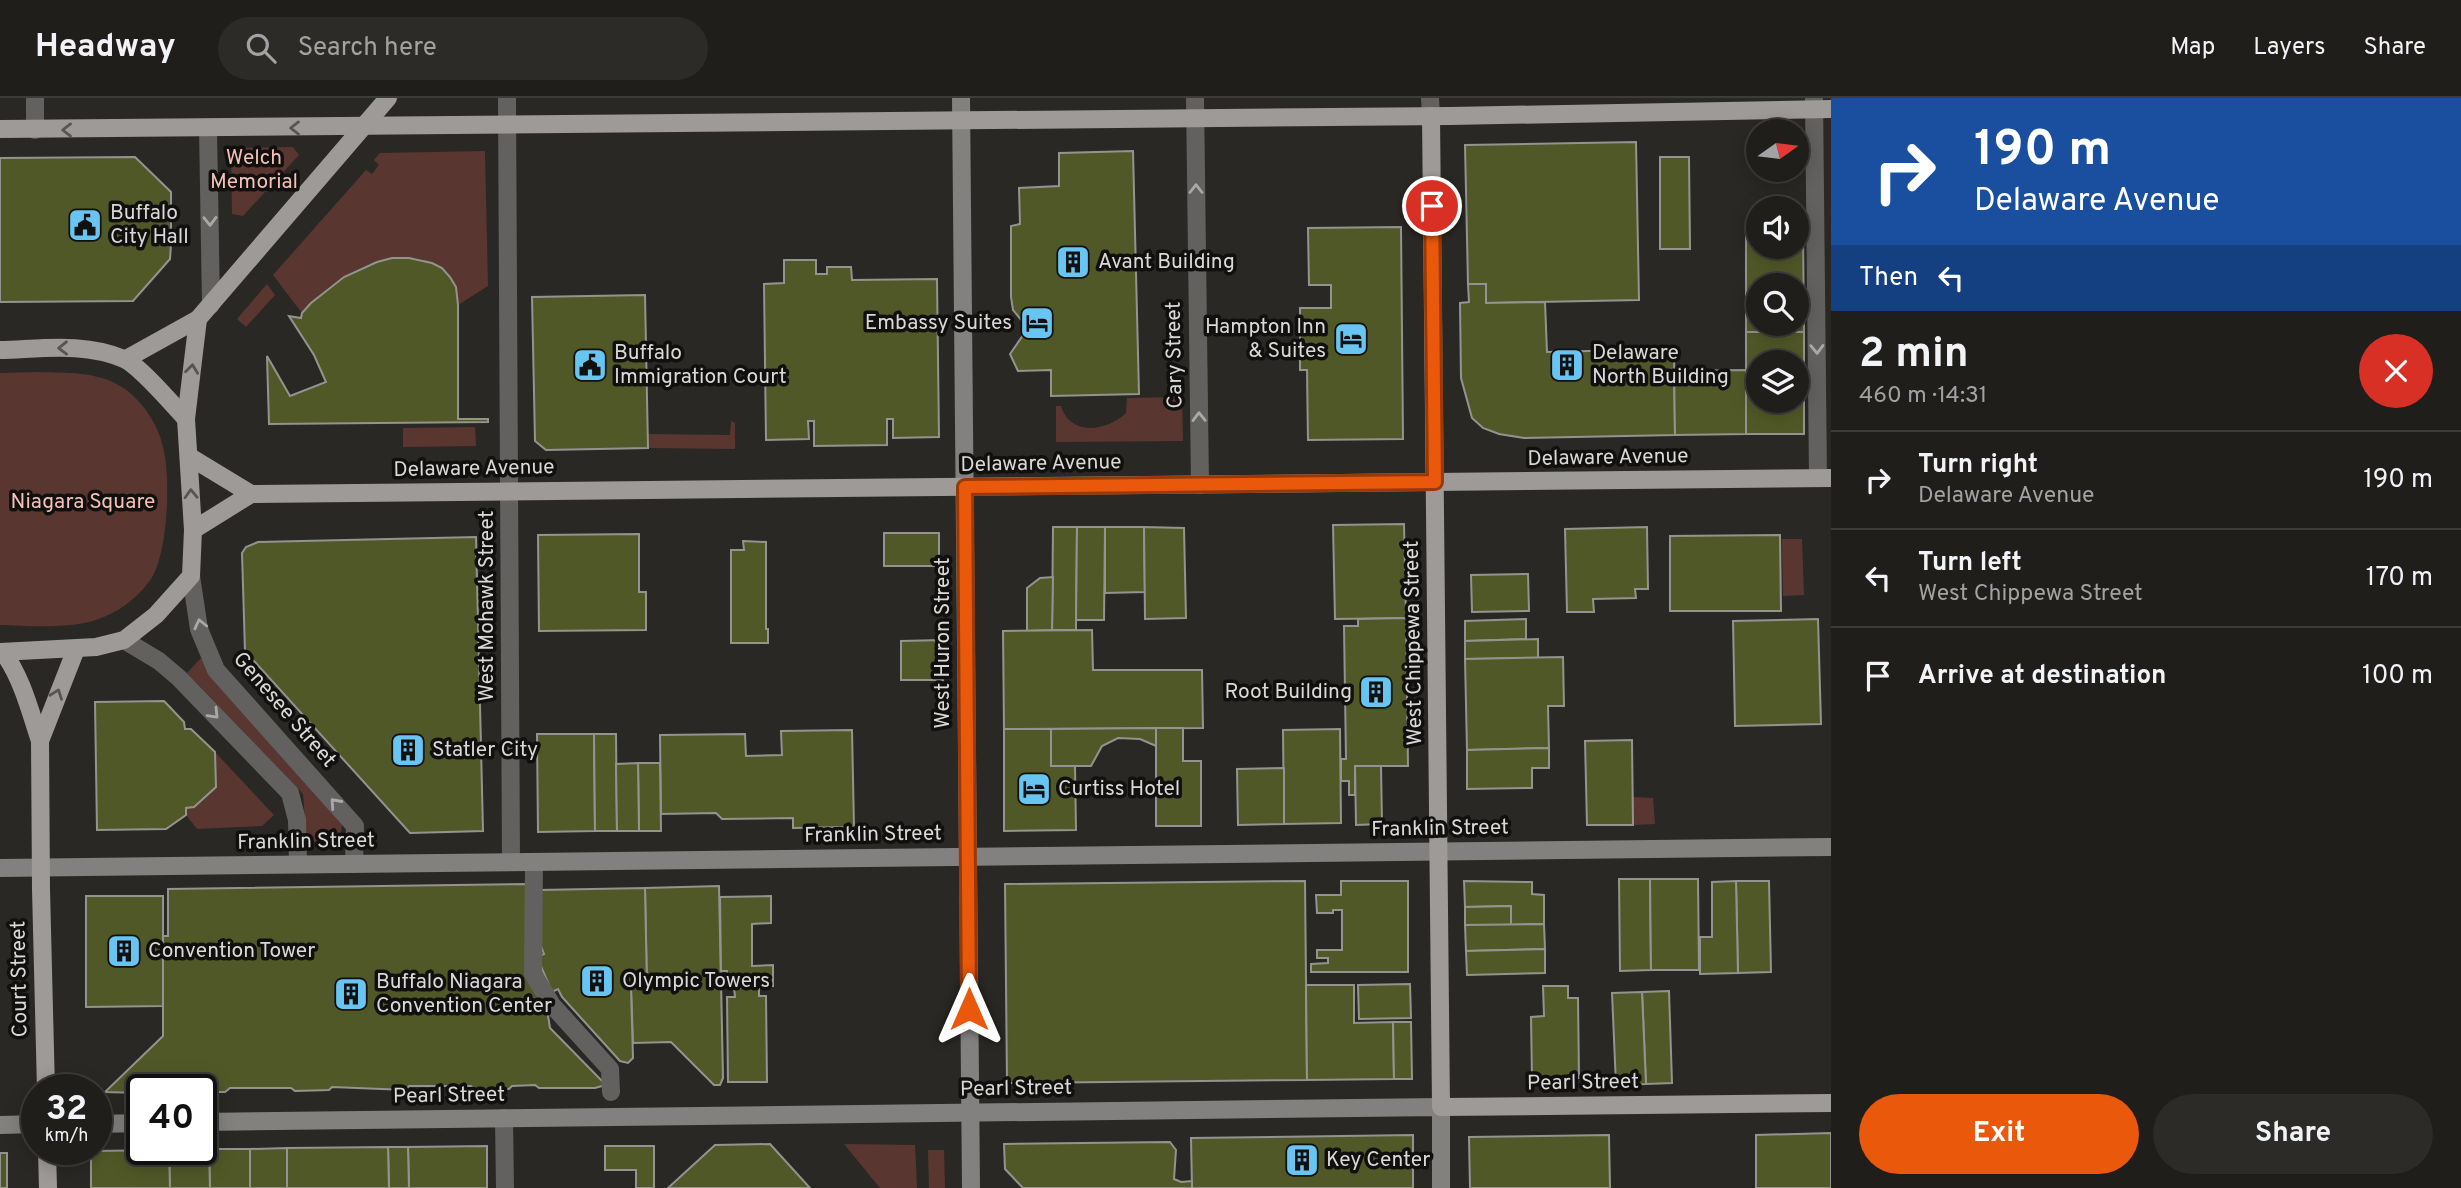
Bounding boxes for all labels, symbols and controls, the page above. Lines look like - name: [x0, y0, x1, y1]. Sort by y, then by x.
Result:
- search box: [218, 17, 708, 80]
- text: Headway: [35, 27, 176, 69]
- icon: search: [242, 29, 280, 67]
- text: Search here: [298, 32, 437, 65]
- text: Map: [2170, 33, 2215, 63]
- text: Layers: [2253, 33, 2325, 63]
- text: Share: [2363, 33, 2426, 63]
- north arrow: [1746, 119, 1810, 182]
- map controls: [1746, 119, 1809, 413]
- one-way arrow: [289, 120, 300, 136]
- text: 190 m: [1974, 121, 2111, 183]
- one-way arrow: [62, 122, 72, 138]
- icon: right: [1859, 126, 1950, 217]
- park label: Welch Memorial: [210, 145, 298, 196]
- pin: [1402, 176, 1462, 236]
- text: Delaware Avenue: [1974, 182, 2220, 222]
- one-way arrow: [1189, 183, 1204, 194]
- icon: arrive: [1413, 187, 1451, 225]
- button: sound: [1746, 196, 1809, 259]
- place label: Buffalo City Hall: [110, 200, 189, 251]
- public building icon: Buffalo City Hall: [66, 206, 104, 244]
- one-way arrow: [202, 216, 218, 227]
- building icon: Avant Building: [1054, 243, 1092, 281]
- place label: Avant Building: [1098, 249, 1235, 276]
- icon: left: [1932, 259, 1970, 297]
- text: Then: [1859, 262, 1918, 295]
- button: search: [1746, 273, 1809, 336]
- street label: Cary Street: [1161, 301, 1189, 409]
- hotel icon: Embassy Suites: [1018, 304, 1056, 342]
- place label: Embassy Suites: [865, 310, 1012, 337]
- place label: Hampton Inn & Suites: [1205, 314, 1326, 365]
- hotel icon: Hampton Inn & Suites: [1332, 320, 1370, 358]
- text: 2 min: [1859, 329, 1969, 382]
- button: close: [2359, 334, 2433, 408]
- one-way arrow: [58, 340, 68, 356]
- place label: Buffalo Immigration Court: [614, 340, 787, 391]
- place label: Delaware North Building: [1592, 340, 1729, 391]
- one-way arrow: [1809, 344, 1825, 355]
- public building icon: Buffalo Immigration Court: [571, 346, 609, 384]
- building icon: Delaware North Building: [1548, 346, 1586, 384]
- button: layers: [1746, 350, 1809, 413]
- one-way arrow: [185, 363, 200, 375]
- text: 460 m · 14:31: [1859, 382, 1987, 411]
- one-way arrow: [1191, 411, 1207, 421]
- street label: Delaware Avenue: [1527, 443, 1689, 473]
- street label: Delaware Avenue: [960, 449, 1122, 479]
- text: Turn right: [1918, 449, 2038, 482]
- street label: Delaware Avenue: [393, 454, 555, 484]
- icon: right: [1859, 461, 1897, 499]
- text: 190 m: [2363, 464, 2433, 497]
- text: Delaware Avenue: [1918, 482, 2094, 511]
- one-way arrow: [184, 488, 199, 499]
- park label: Niagara Square: [11, 489, 155, 516]
- street label: West Mohawk Street: [474, 510, 501, 702]
- street label: West Chippewa Street: [1399, 540, 1429, 746]
- text: Turn left: [1918, 547, 2022, 580]
- street label: West Huron Street: [930, 557, 957, 729]
- icon: left: [1859, 559, 1897, 597]
- text: 170 m: [2366, 562, 2433, 595]
- text: West Chippewa Street: [1918, 580, 2143, 609]
- one-way arrow: [193, 618, 208, 630]
- street label: Genesee Street: [226, 647, 342, 773]
- icon: arrive: [1859, 657, 1897, 695]
- text: Arrive at destination: [1918, 660, 2166, 693]
- text: 100 m: [2362, 660, 2433, 693]
- building icon: Root Building: [1357, 673, 1395, 711]
- place label: Root Building: [1225, 679, 1352, 706]
- one-way arrow: [49, 689, 63, 701]
- one-way arrow: [205, 706, 218, 719]
- building icon: Statler City: [389, 731, 427, 769]
- place label: Statler City: [432, 737, 538, 764]
- hotel icon: Curtiss Hotel: [1015, 770, 1053, 808]
- place label: Curtiss Hotel: [1058, 776, 1180, 803]
- one-way arrow: [331, 798, 343, 811]
- street label: Franklin Street: [1371, 814, 1509, 844]
- street label: Franklin Street: [804, 820, 942, 850]
- street label: Franklin Street: [237, 827, 375, 857]
- street label: Court Street: [5, 920, 35, 1038]
- building icon: Convention Tower: [105, 932, 143, 970]
- place label: Convention Tower: [148, 938, 315, 965]
- building icon: Olympic Towers: [578, 962, 616, 1000]
- place label: Olympic Towers: [622, 968, 770, 995]
- place label: Buffalo Niagara Convention Center: [376, 969, 552, 1020]
- position arrow: [932, 972, 1006, 1046]
- building icon: Buffalo Niagara Convention Center: [332, 975, 370, 1013]
- street label: Pearl Street: [1527, 1069, 1639, 1097]
- speed limit sign: 40: [126, 1074, 217, 1165]
- street label: Pearl Street: [960, 1075, 1072, 1103]
- street label: Pearl Street: [393, 1082, 505, 1110]
- text: 32: [46, 1088, 87, 1132]
- button: Exit: [1859, 1094, 2139, 1174]
- button: Share: [2153, 1094, 2433, 1174]
- text: km/h: [45, 1125, 88, 1148]
- building icon: Key Center: [1283, 1141, 1321, 1179]
- place label: Key Center: [1326, 1147, 1430, 1174]

